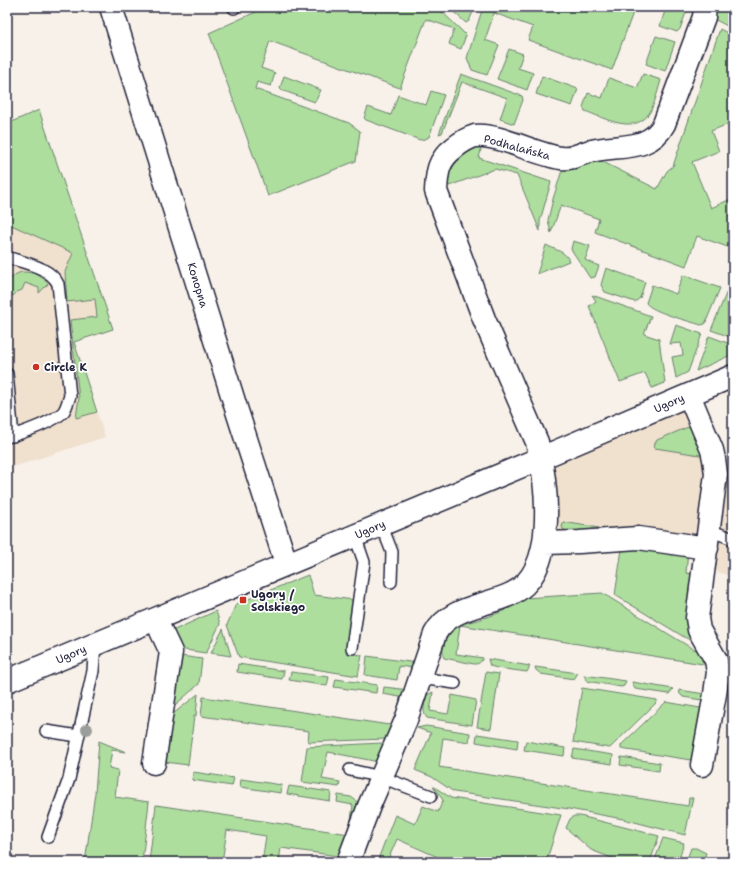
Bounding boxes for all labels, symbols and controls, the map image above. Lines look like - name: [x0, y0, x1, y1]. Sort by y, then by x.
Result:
- street label: Podhalańska: [482, 131, 552, 164]
- street label: Konopna: [184, 261, 212, 310]
- place label: Circle K: [44, 360, 87, 375]
- marker: Circle K: [31, 362, 41, 372]
- street label: Ugory: [652, 390, 687, 417]
- street label: Ugory: [353, 516, 388, 543]
- place label: Ugory / Solskiego: [251, 587, 305, 615]
- marker: Ugory / Solskiego: [238, 595, 248, 605]
- street label: Ugory: [54, 641, 89, 668]

